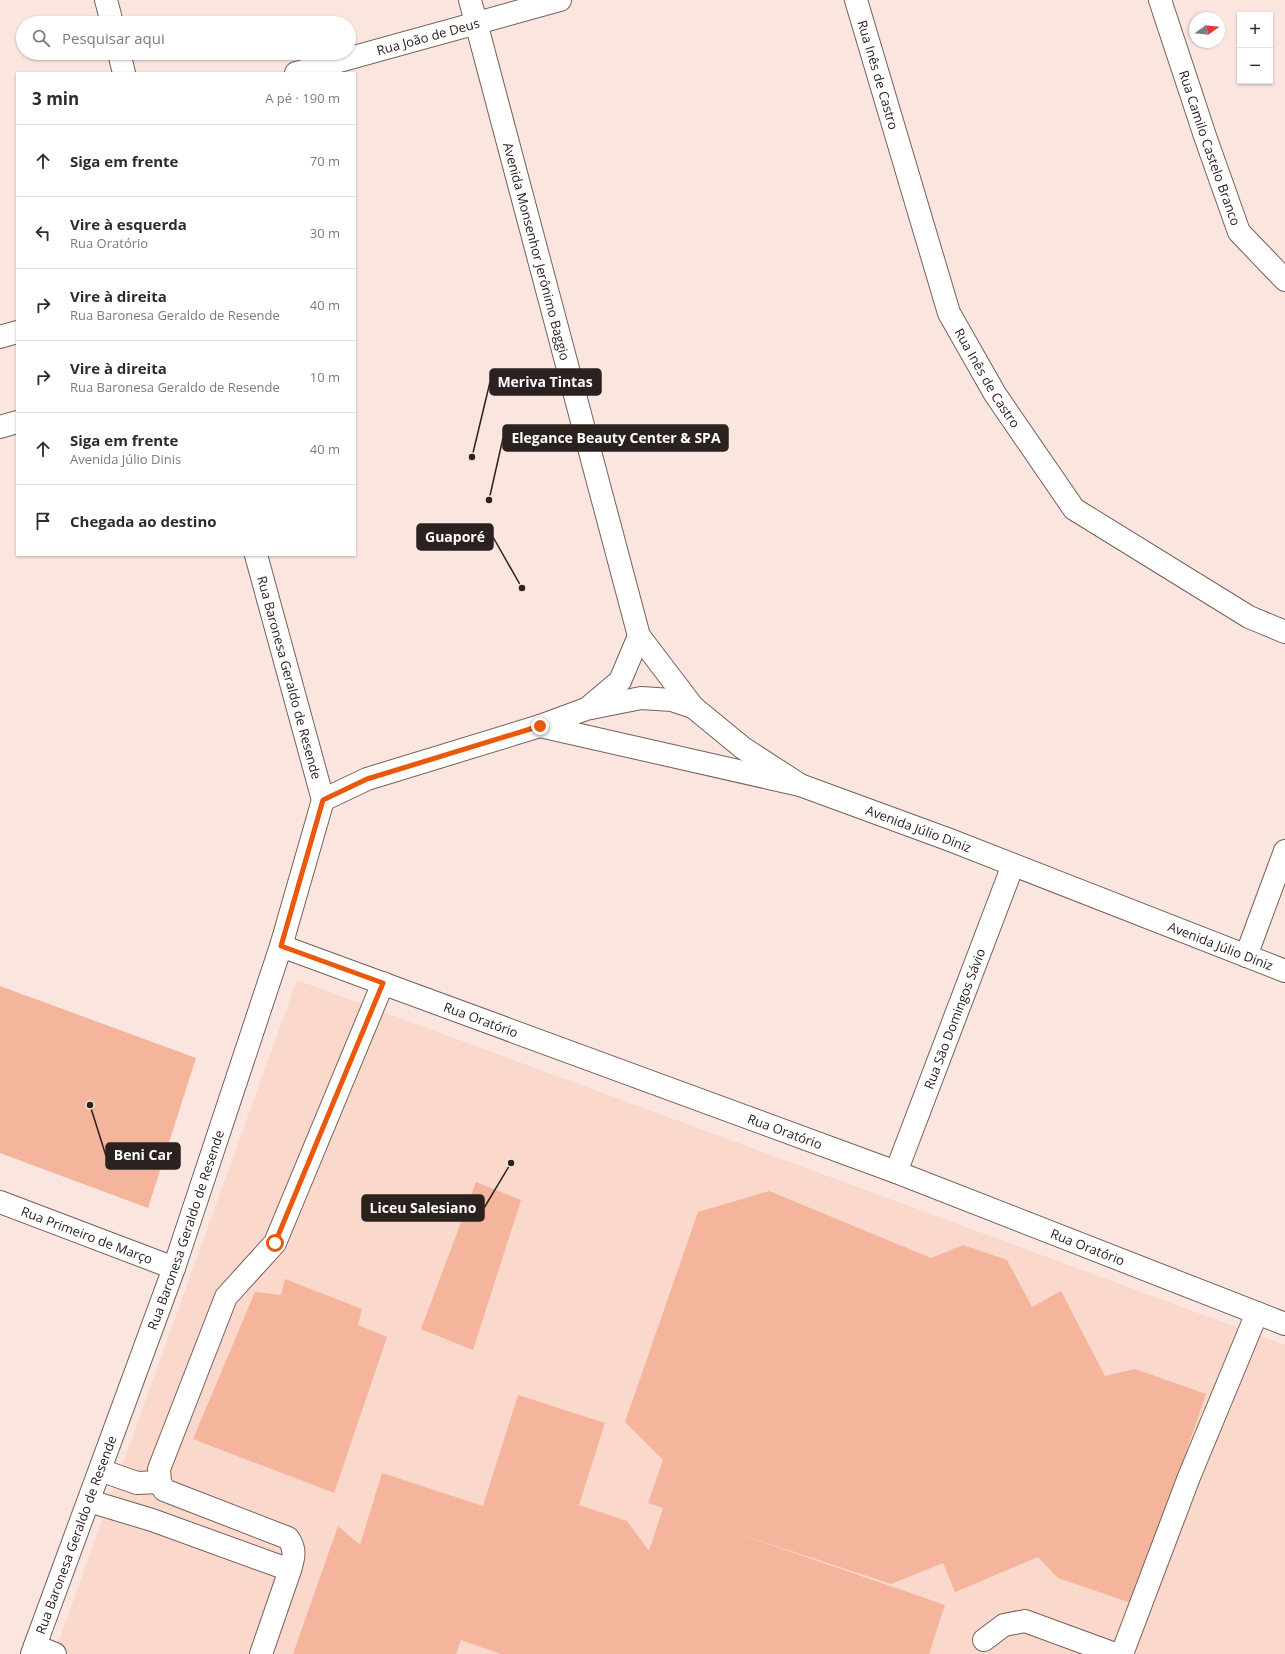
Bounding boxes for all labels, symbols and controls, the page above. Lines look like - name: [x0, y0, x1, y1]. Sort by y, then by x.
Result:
- north arrow: [1189, 12, 1225, 48]
- map controls: [1237, 12, 1273, 84]
- button: +: [1237, 12, 1273, 48]
- street label: Rua João de Deus: [375, 14, 482, 59]
- search box: [16, 16, 356, 60]
- street label: Rua Inês de Castro: [853, 18, 903, 132]
- icon: search: [30, 27, 52, 49]
- text: Pesquisar aqui: [62, 28, 165, 48]
- button: −: [1237, 48, 1273, 84]
- street label: Rua Camilo Castelo Branco: [1175, 68, 1245, 228]
- text: 3 min: [32, 87, 79, 110]
- text: A pé · 190 m: [265, 89, 340, 107]
- street label: Avenida Monsenhor Jerônimo Baggio: [499, 140, 574, 362]
- icon: ahead: [32, 150, 54, 172]
- text: Siga em frente: [70, 151, 178, 171]
- text: 70 m: [310, 152, 340, 170]
- text: Vire à esquerda: [70, 214, 187, 234]
- icon: left: [32, 222, 54, 244]
- text: 30 m: [310, 224, 340, 242]
- text: Rua Oratório: [70, 234, 148, 252]
- text: Vire à direita: [70, 286, 167, 306]
- icon: right: [32, 294, 54, 316]
- text: 40 m: [310, 296, 340, 314]
- text: Rua Baronesa Geraldo de Resende: [70, 306, 280, 324]
- street label: Rua Inês de Castro: [950, 325, 1025, 431]
- text: Vire à direita: [70, 358, 167, 378]
- icon: right: [32, 366, 54, 388]
- text: 10 m: [310, 368, 340, 386]
- callout: Meriva Tintas: [490, 369, 601, 395]
- text: Meriva Tintas: [497, 372, 593, 391]
- text: Rua Baronesa Geraldo de Resende: [70, 378, 280, 396]
- callout: Elegance Beauty Center & SPA: [503, 425, 728, 451]
- text: Elegance Beauty Center & SPA: [511, 428, 721, 447]
- text: Siga em frente: [70, 430, 178, 450]
- icon: ahead: [32, 438, 54, 460]
- text: 40 m: [310, 440, 340, 458]
- text: Avenida Júlio Dinis: [70, 450, 181, 468]
- icon: arrive: [32, 510, 54, 532]
- text: Chegada ao destino: [70, 511, 217, 531]
- callout: Guaporé: [417, 524, 493, 550]
- text: Guaporé: [425, 527, 485, 546]
- street label: Rua Baronesa Geraldo de Resende: [253, 574, 326, 781]
- route end: [531, 717, 549, 735]
- street label: Avenida Júlio Diniz: [863, 801, 974, 856]
- street label: Avenida Júlio Diniz: [1166, 917, 1276, 974]
- street label: Rua São Domingos Sávio: [919, 946, 989, 1092]
- street label: Rua Oratório: [441, 998, 521, 1041]
- street label: Rua Oratório: [745, 1109, 825, 1153]
- street label: Rua Baronesa Geraldo de Resende: [143, 1128, 228, 1332]
- callout: Beni Car: [106, 1143, 180, 1169]
- text: Beni Car: [114, 1145, 173, 1164]
- callout: Liceu Salesiano: [362, 1195, 484, 1221]
- text: Liceu Salesiano: [370, 1198, 477, 1217]
- street label: Rua Primeiro de Março: [19, 1202, 155, 1268]
- street label: Rua Oratório: [1048, 1224, 1128, 1270]
- route start: [266, 1234, 284, 1252]
- street label: Rua Baronesa Geraldo de Resende: [31, 1433, 121, 1637]

